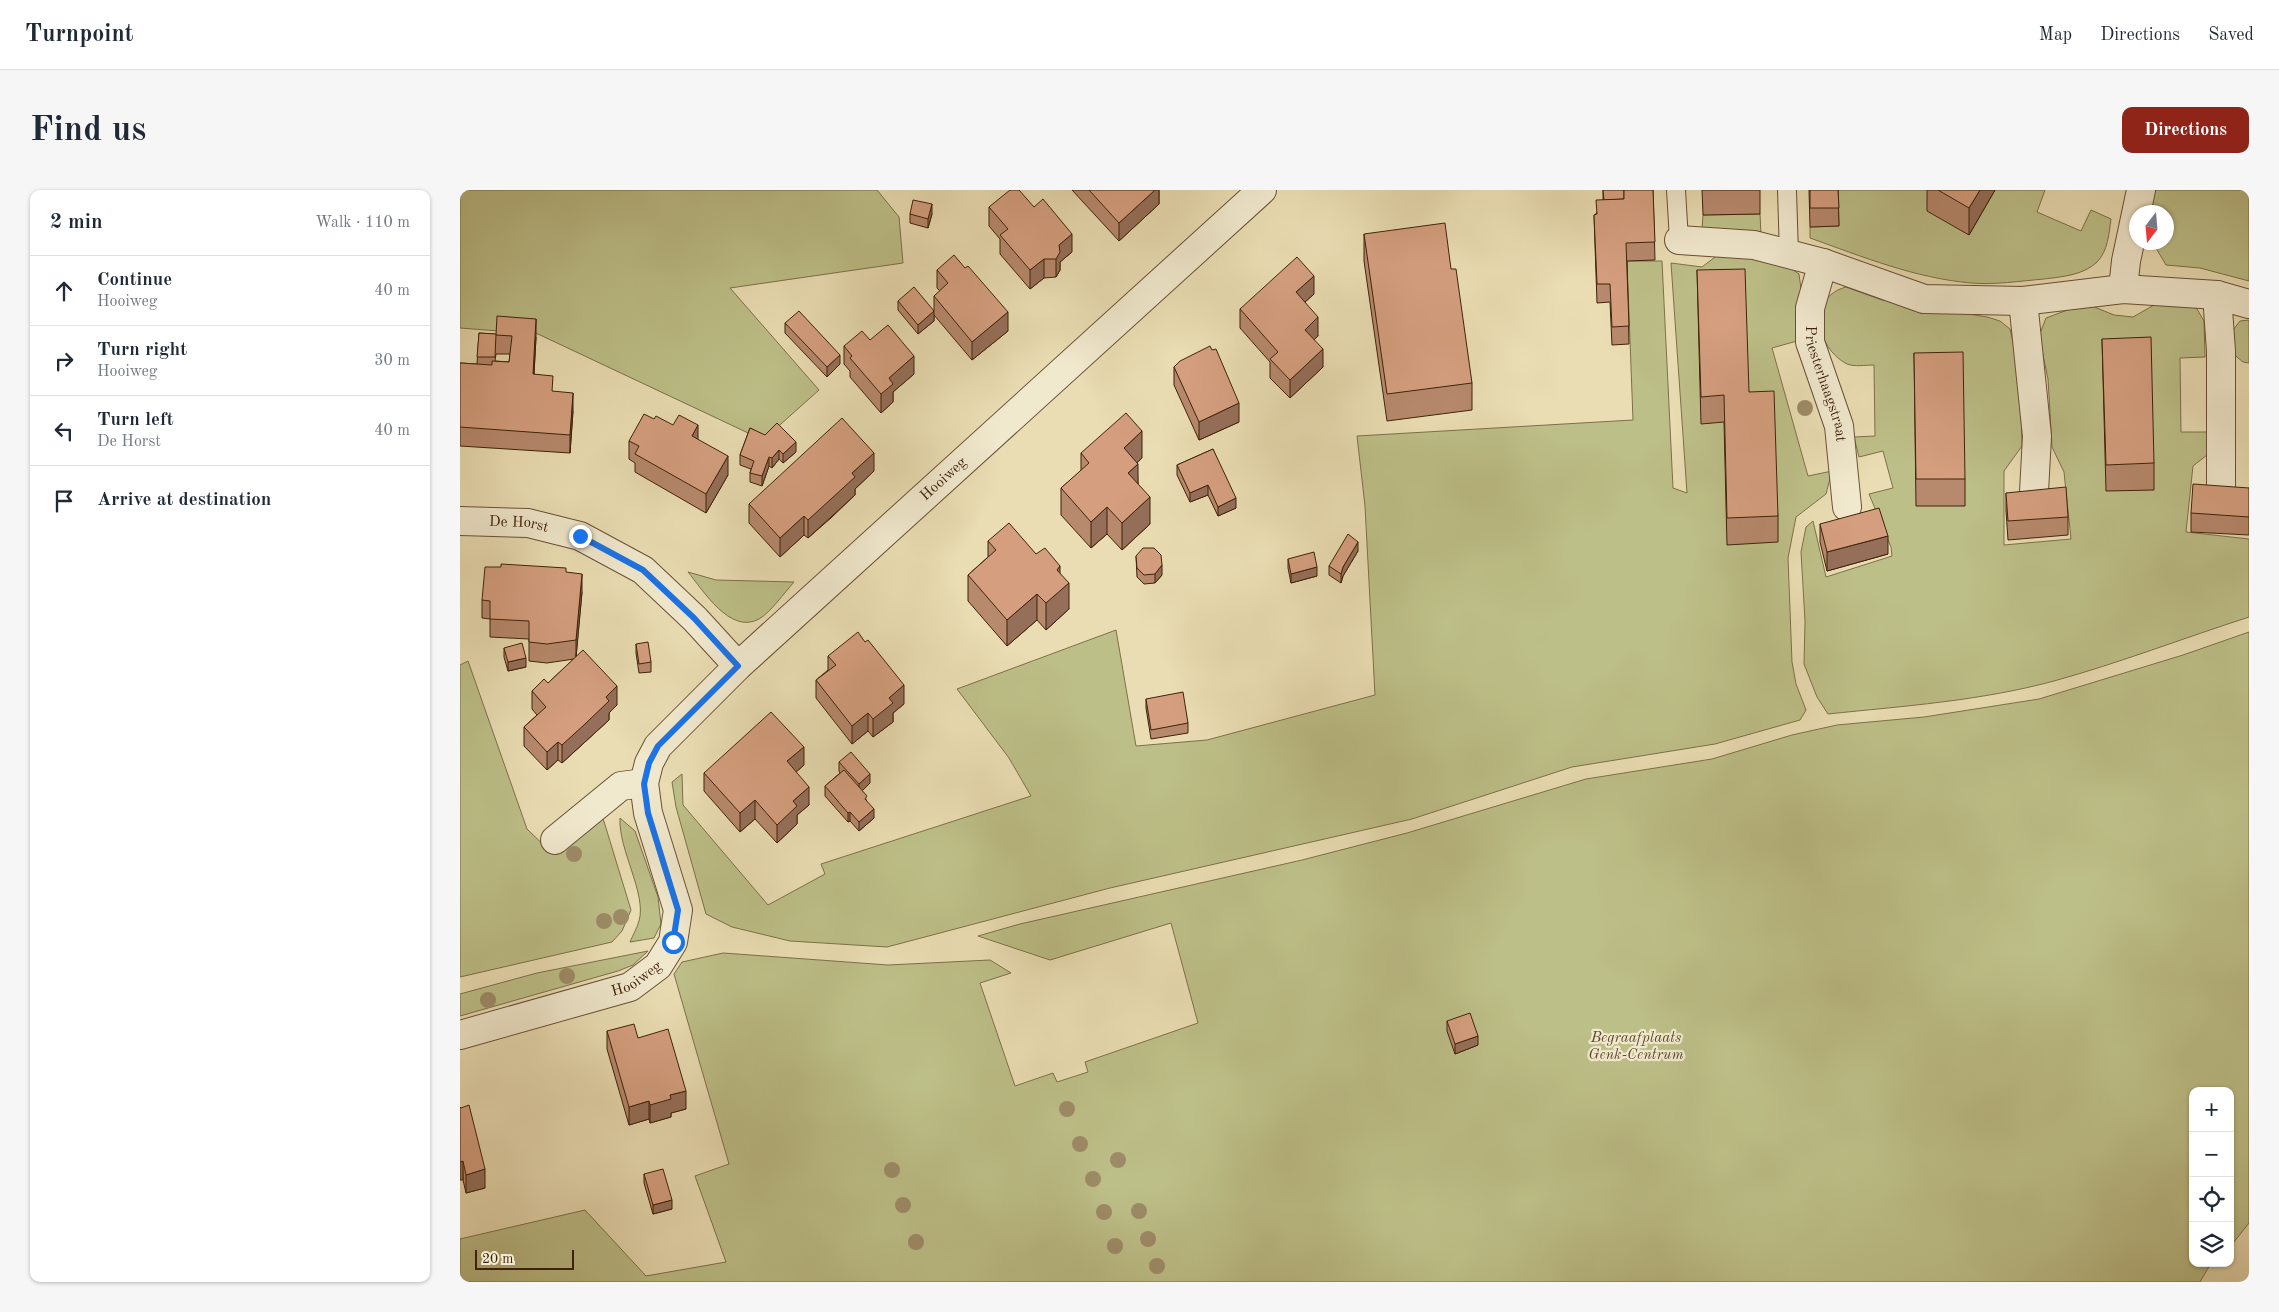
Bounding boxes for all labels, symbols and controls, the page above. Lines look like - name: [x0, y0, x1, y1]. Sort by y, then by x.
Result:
- text: Turnpoint: [25, 23, 133, 47]
- text: Map: [2039, 26, 2072, 44]
- text: Directions: [2100, 26, 2180, 44]
- text: Saved: [2208, 26, 2254, 44]
- button: Directions: [2122, 107, 2249, 153]
- text: Find us: [30, 113, 146, 148]
- north arrow: [2129, 205, 2174, 250]
- text: 2 min: [50, 212, 103, 233]
- text: Walk · 110 m: [315, 215, 410, 231]
- text: Continue: [97, 271, 172, 290]
- icon: ahead: [50, 277, 78, 305]
- text: 40 m: [374, 283, 410, 299]
- text: Hooiweg: [97, 294, 157, 310]
- street label: Priesterhaagstraat: [1803, 325, 1848, 443]
- text: Turn right: [97, 341, 187, 360]
- icon: right: [50, 347, 78, 375]
- text: 30 m: [374, 353, 410, 369]
- text: Hooiweg: [97, 364, 157, 380]
- text: Turn left: [97, 411, 174, 430]
- icon: left: [50, 417, 78, 445]
- text: 40 m: [374, 423, 410, 439]
- text: De Horst: [97, 434, 161, 450]
- street label: Hooiweg: [918, 455, 970, 504]
- icon: arrive: [50, 487, 78, 515]
- text: Arrive at destination: [97, 491, 271, 510]
- street label: De Horst: [489, 514, 550, 535]
- route end: [569, 525, 592, 548]
- route start: [662, 931, 685, 954]
- street label: Hooiweg: [610, 958, 665, 999]
- park label: Begraafplaats Genk-Centrum: [1588, 1031, 1684, 1063]
- map controls: [2189, 1087, 2234, 1267]
- button: +: [2189, 1087, 2234, 1132]
- button: −: [2189, 1132, 2234, 1177]
- button: locate: [2189, 1177, 2234, 1222]
- button: layers: [2189, 1222, 2234, 1267]
- scale bar: [475, 1247, 574, 1270]
- text: 20 m: [482, 1252, 513, 1266]

